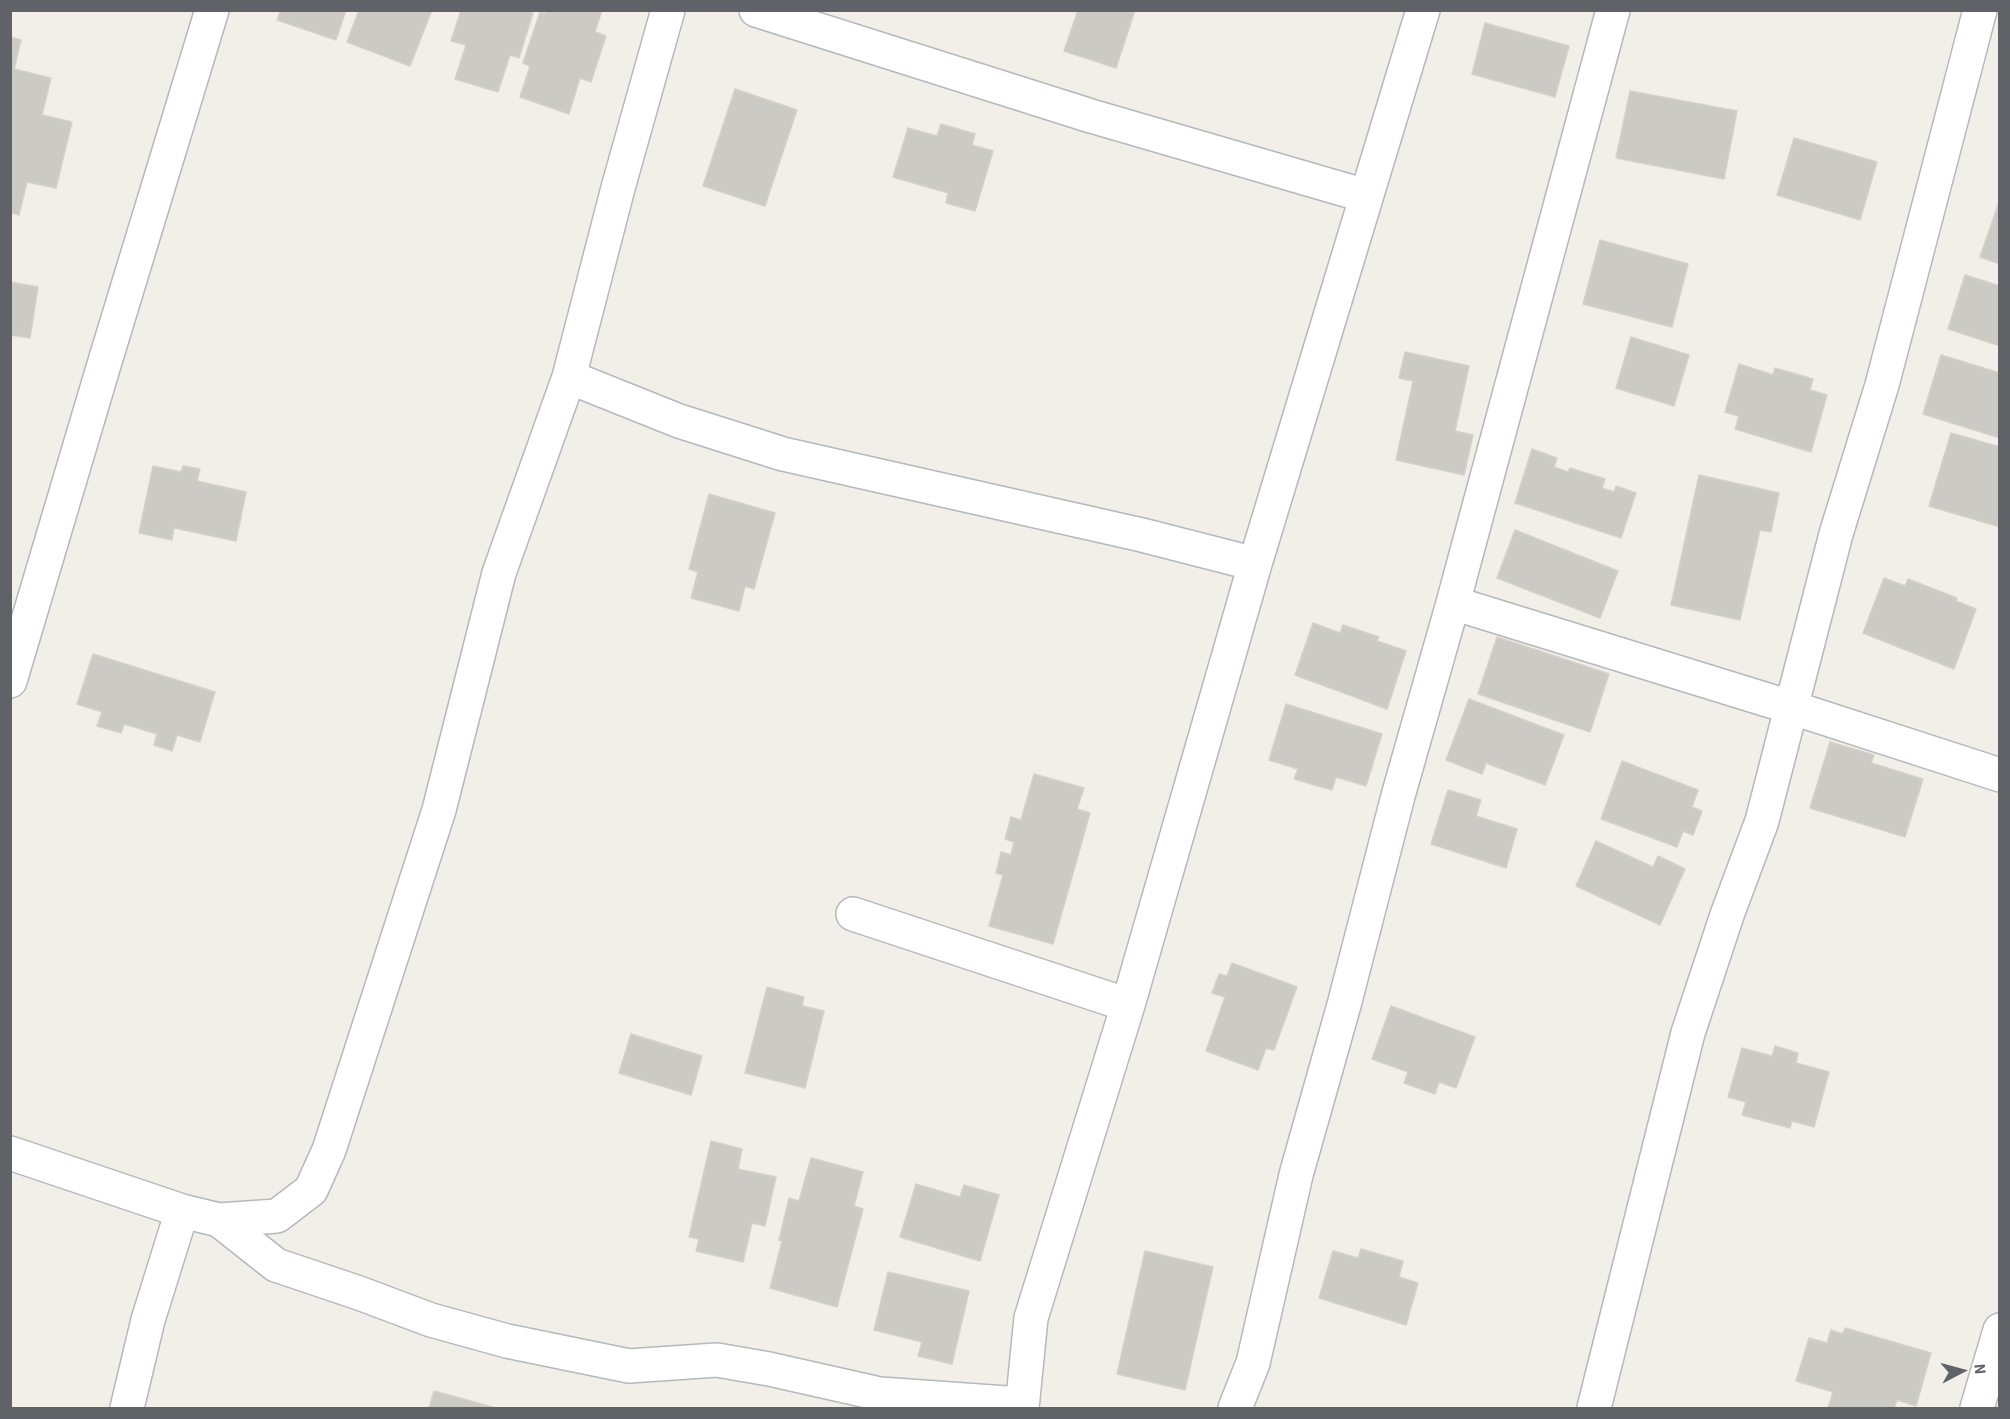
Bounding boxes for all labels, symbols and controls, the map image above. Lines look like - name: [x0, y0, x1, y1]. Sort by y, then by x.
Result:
- north arrow: [1932, 1341, 1992, 1401]
- text: N: [1968, 1363, 1991, 1376]

